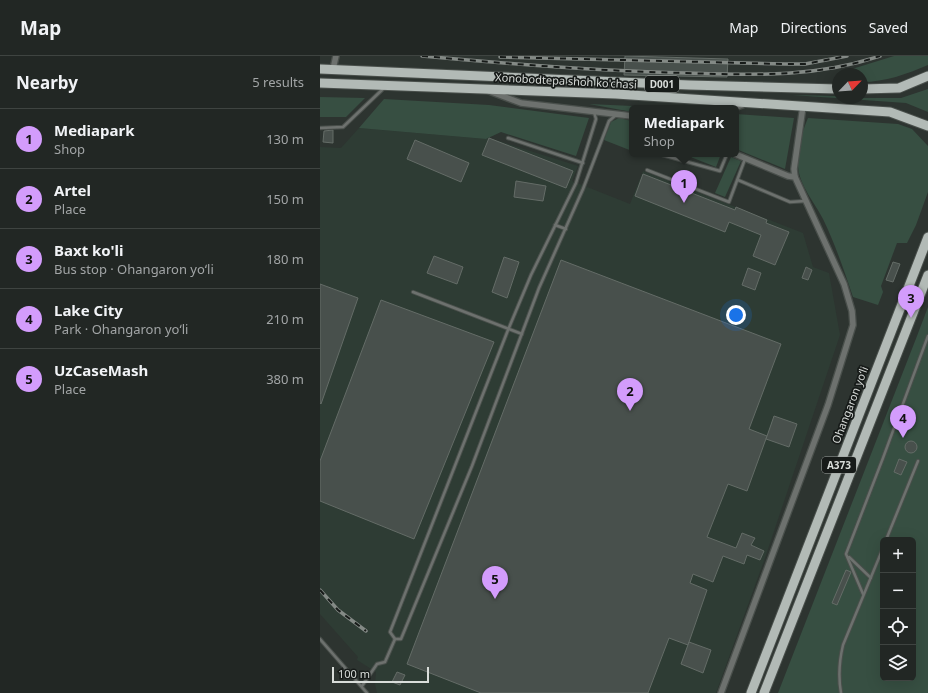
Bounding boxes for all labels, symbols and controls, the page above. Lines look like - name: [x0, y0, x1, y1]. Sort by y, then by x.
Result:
- text: Map: [20, 15, 61, 41]
- text: Map: [729, 18, 758, 37]
- text: Directions: [780, 18, 847, 37]
- text: Saved: [869, 18, 908, 37]
- north arrow: [832, 68, 868, 104]
- street label: Xonobodtepa shoh ko'chasi: [495, 69, 637, 92]
- text: Nearby: [16, 71, 78, 94]
- text: 5 results: [252, 73, 304, 91]
- road number: D001: [645, 76, 679, 92]
- popup: [629, 105, 739, 157]
- text: Mediapark: [644, 112, 724, 132]
- text: Mediapark: [54, 120, 135, 140]
- text: 1: [25, 130, 33, 148]
- text: 130 m: [266, 130, 304, 148]
- text: Shop: [644, 132, 675, 150]
- text: Shop: [54, 140, 85, 158]
- pin: 1: [671, 170, 697, 203]
- text: Artel: [54, 180, 91, 200]
- text: 2: [25, 190, 33, 208]
- text: 150 m: [266, 190, 304, 208]
- text: Place: [54, 200, 86, 218]
- text: Baxt ko'li: [54, 240, 124, 260]
- text: 3: [25, 250, 33, 268]
- text: 180 m: [266, 250, 304, 268]
- text: Bus stop · Ohangaron yoʻli: [54, 260, 214, 278]
- pin: 3: [898, 285, 924, 318]
- text: Lake City: [54, 300, 123, 320]
- your location: [726, 305, 746, 325]
- text: 4: [25, 310, 33, 328]
- text: 210 m: [266, 310, 304, 328]
- text: Park · Ohangaron yoʻli: [54, 320, 188, 338]
- text: UzCaseMash: [54, 360, 148, 380]
- street label: Ohangaron yoʻli: [828, 364, 871, 446]
- text: 5: [25, 370, 33, 388]
- text: 380 m: [266, 370, 304, 388]
- pin: 2: [617, 378, 643, 411]
- text: Place: [54, 380, 86, 398]
- pin: 4: [890, 405, 916, 438]
- road number: A373: [822, 457, 856, 473]
- map controls: [880, 537, 916, 681]
- button: +: [880, 537, 916, 573]
- pin: 5: [482, 566, 508, 599]
- button: −: [880, 573, 916, 609]
- button: locate: [880, 609, 916, 645]
- button: layers: [880, 645, 916, 681]
- scale bar: [332, 665, 429, 684]
- text: 100 m: [338, 666, 370, 681]

